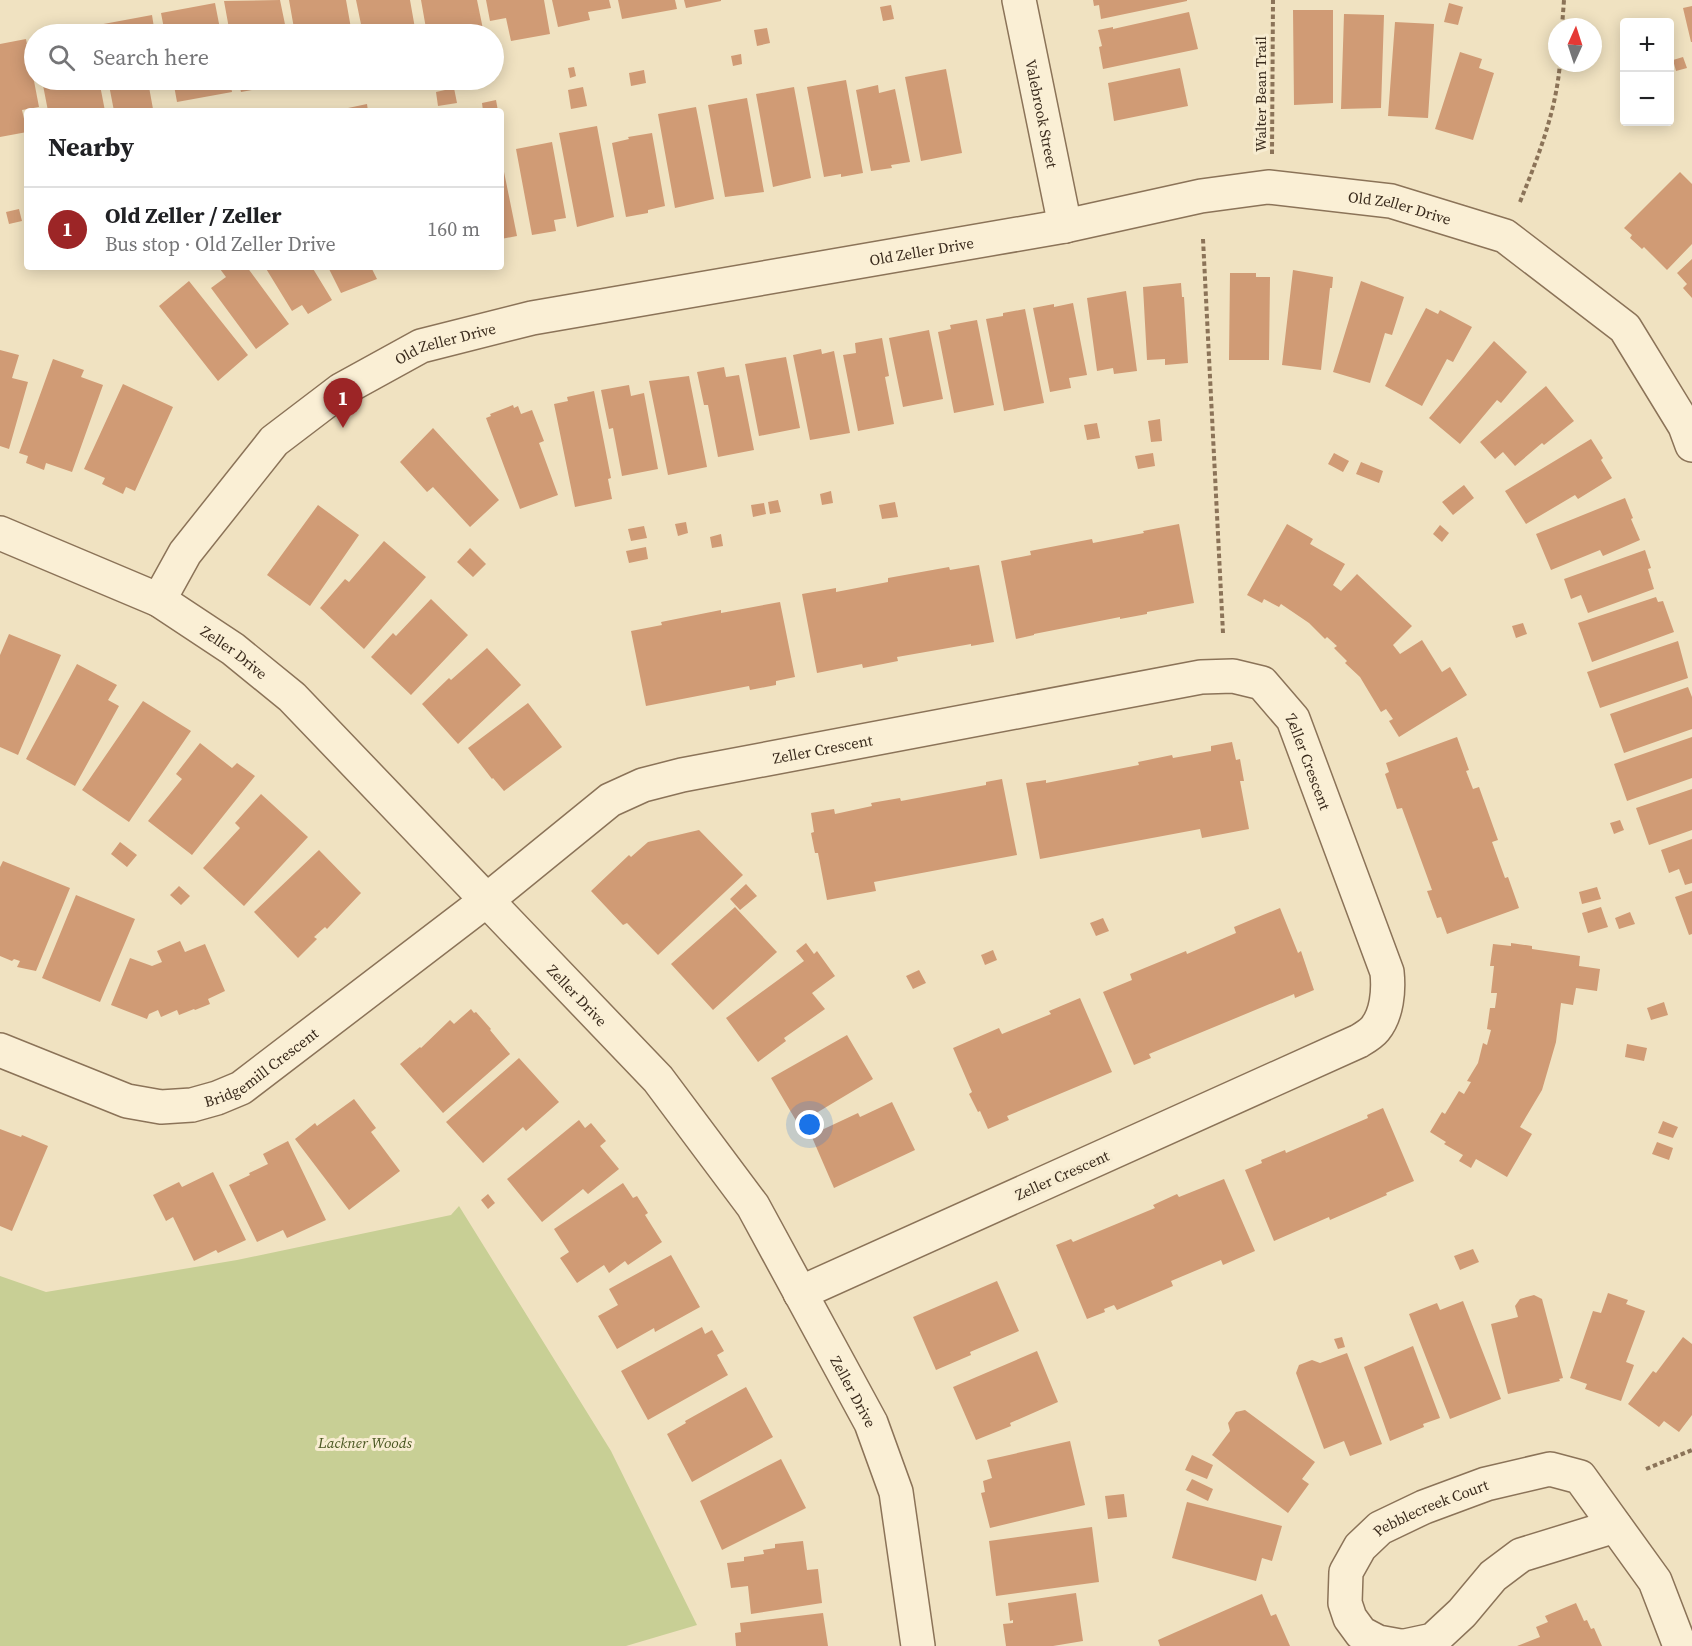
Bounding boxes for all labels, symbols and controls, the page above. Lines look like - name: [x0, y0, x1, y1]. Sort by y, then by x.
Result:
- north arrow: [1548, 18, 1602, 72]
- map controls: [1620, 18, 1674, 126]
- button: +: [1620, 18, 1674, 72]
- search box: [24, 24, 504, 90]
- street label: Walter Bean Trail: [1250, 35, 1271, 152]
- icon: search: [45, 41, 78, 74]
- text: Search here: [93, 42, 209, 72]
- street label: Valebrook Street: [1021, 58, 1063, 170]
- button: −: [1620, 72, 1674, 126]
- text: Nearby: [48, 129, 134, 165]
- street label: Old Zeller Drive: [1347, 186, 1454, 229]
- text: Old Zeller / Zeller: [105, 200, 282, 230]
- text: 1: [62, 215, 73, 243]
- text: 160 m: [427, 215, 480, 243]
- text: Bus stop · Old Zeller Drive: [105, 230, 336, 258]
- street label: Old Zeller Drive: [868, 231, 976, 270]
- street label: Old Zeller Drive: [390, 317, 498, 369]
- pin: 1: [324, 378, 362, 428]
- street label: Zeller Drive: [197, 620, 272, 684]
- street label: Zeller Crescent: [1282, 708, 1336, 813]
- street label: Zeller Crescent: [771, 729, 874, 768]
- street label: Zeller Drive: [543, 959, 612, 1031]
- street label: Bridgemill Crescent: [202, 1022, 322, 1112]
- your location: [795, 1110, 824, 1139]
- street label: Zeller Crescent: [1012, 1145, 1112, 1205]
- street label: Zeller Drive: [826, 1352, 882, 1431]
- park label: Lackner Woods: [317, 1432, 412, 1453]
- street label: Pebblecreek Court: [1368, 1474, 1491, 1540]

